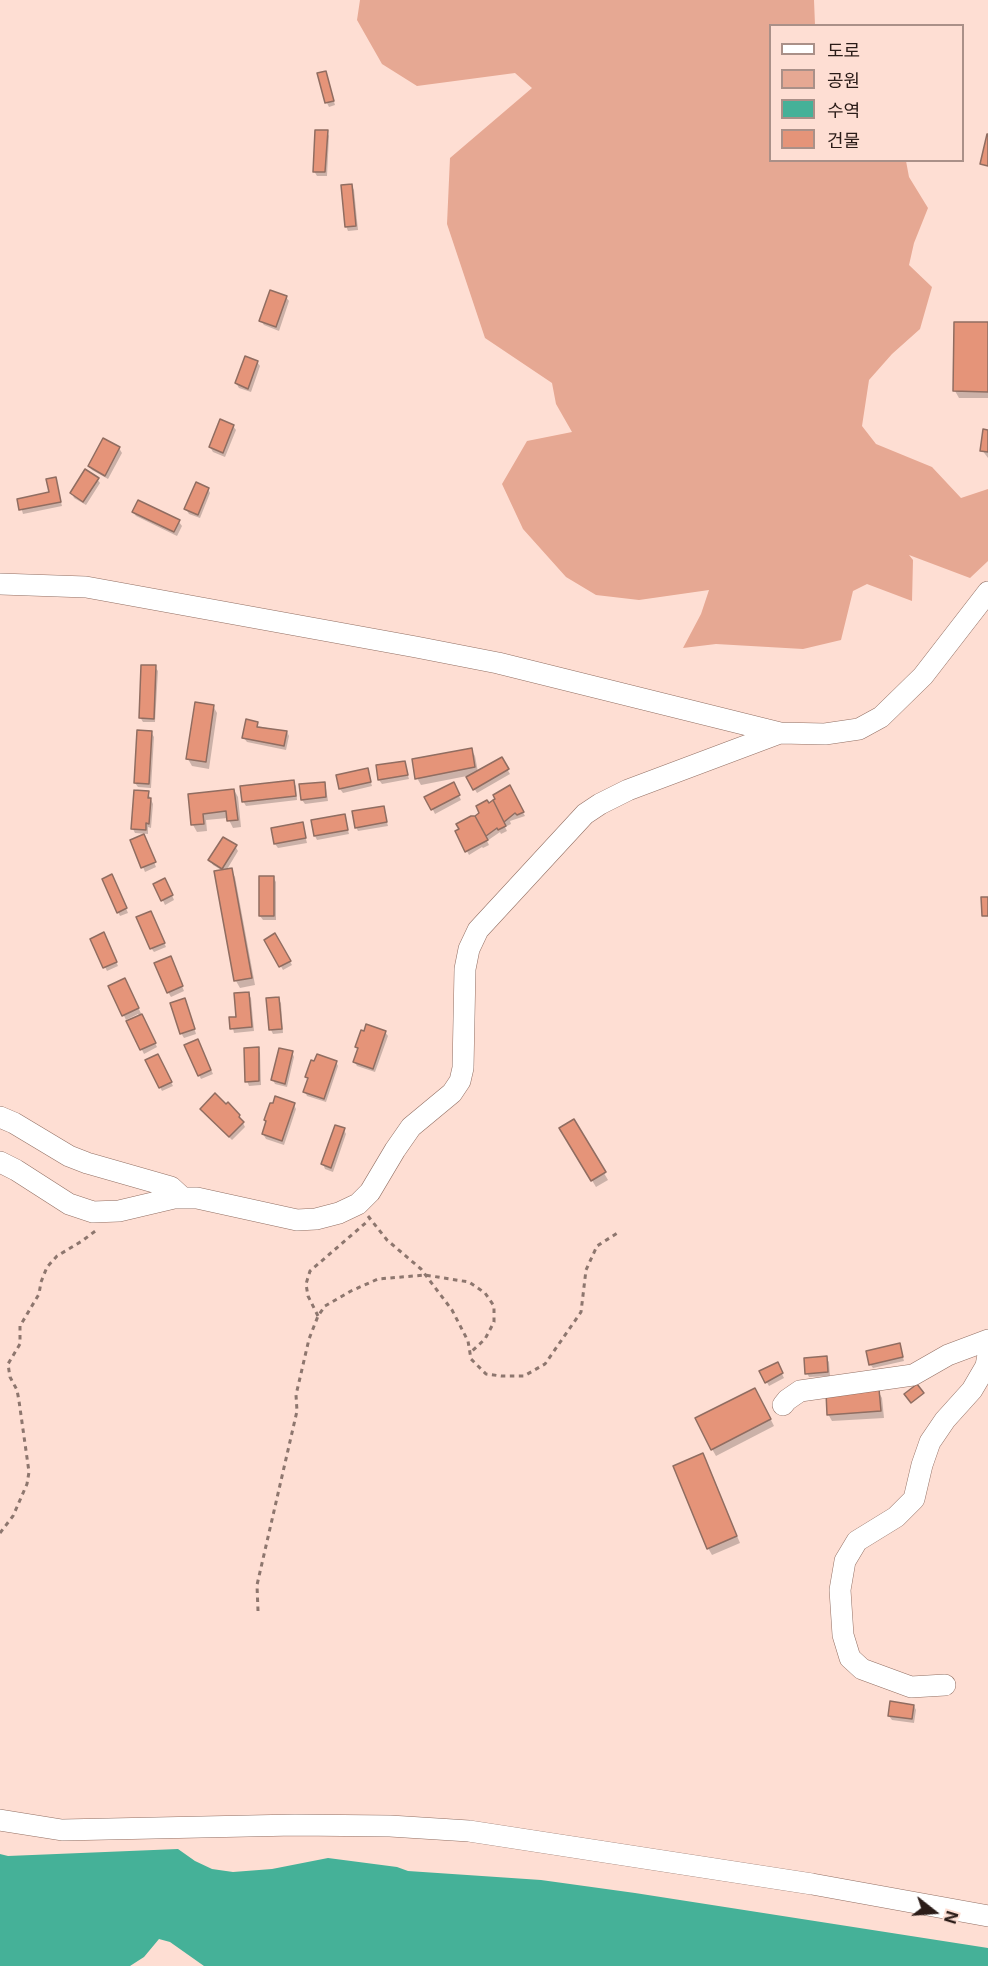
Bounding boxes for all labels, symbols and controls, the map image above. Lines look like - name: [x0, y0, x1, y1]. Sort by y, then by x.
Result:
- legend: [769, 24, 964, 162]
- text: 도로: [827, 40, 860, 61]
- text: 공원: [827, 70, 860, 91]
- text: 수역: [827, 100, 860, 121]
- text: 건물: [827, 130, 860, 151]
- north arrow: [904, 1882, 964, 1942]
- text: N: [940, 1908, 963, 1926]

